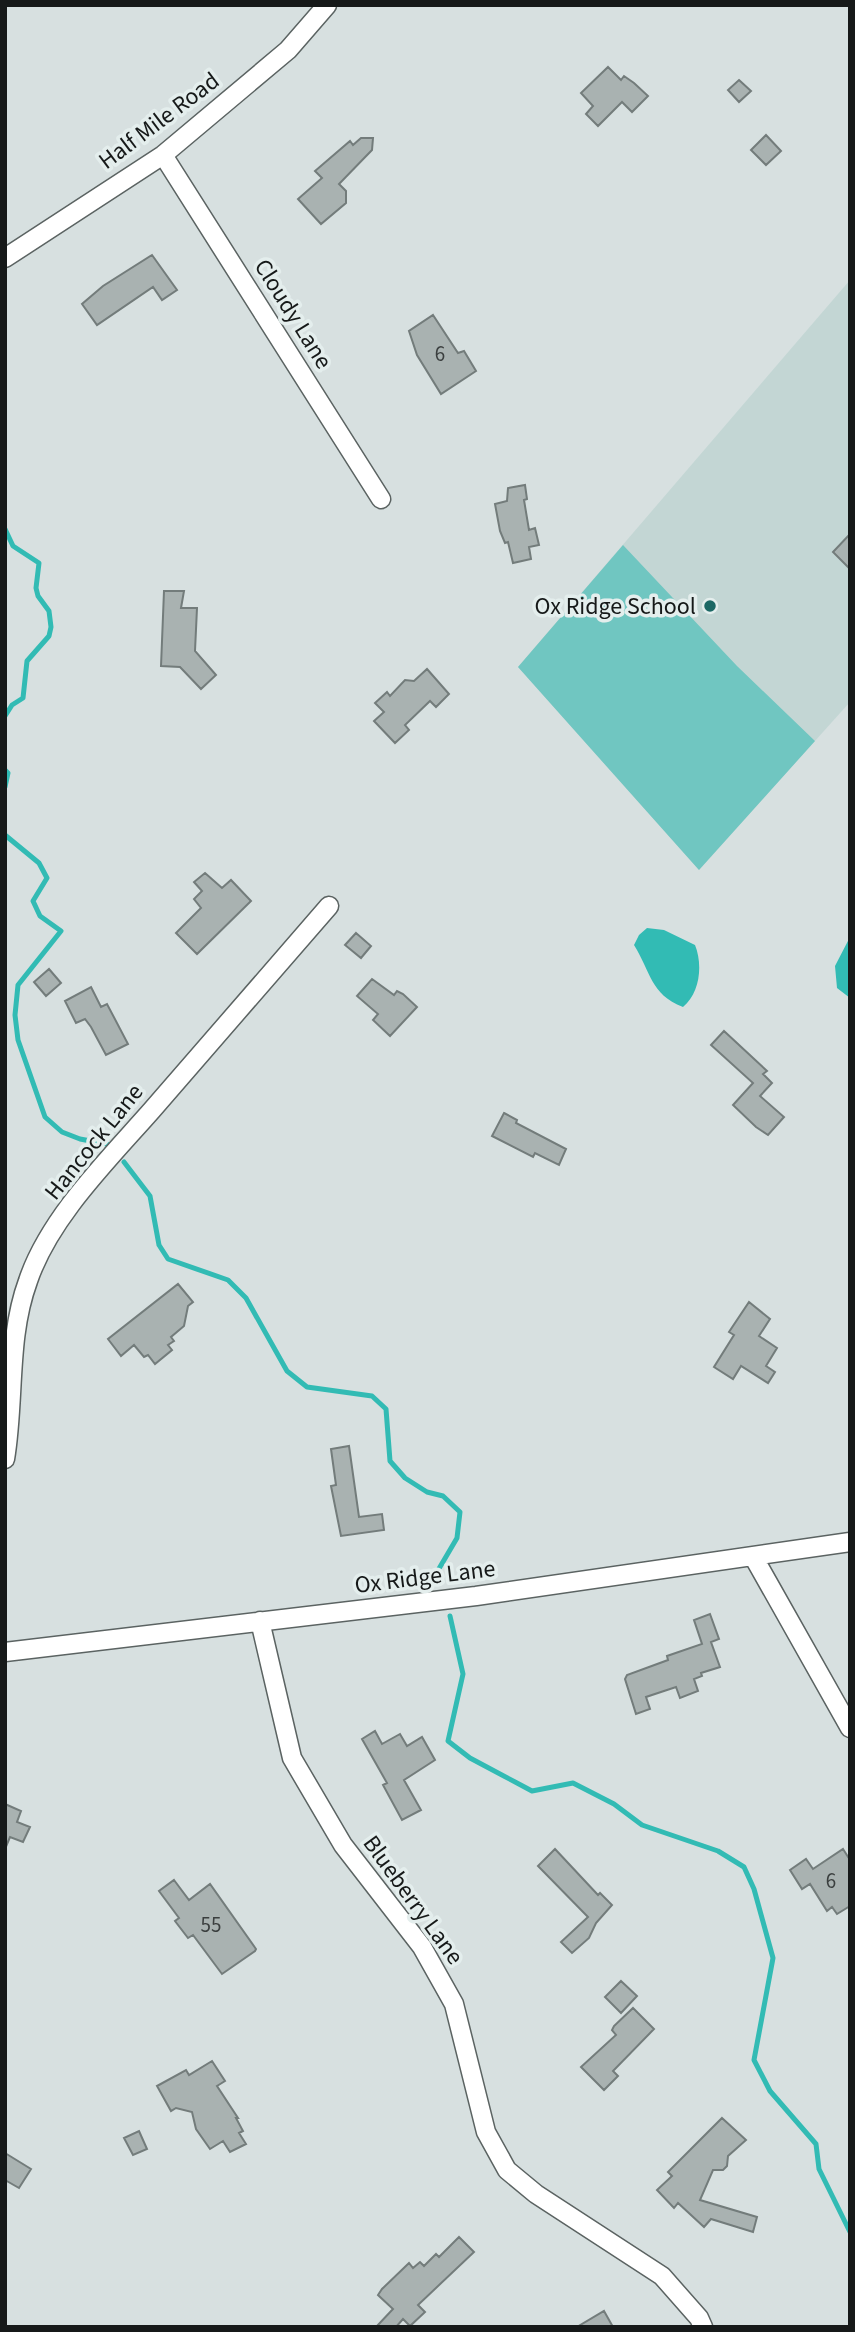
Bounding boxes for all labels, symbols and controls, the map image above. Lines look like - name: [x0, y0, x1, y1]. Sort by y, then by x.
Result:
- street label: Half Mile Road: [91, 64, 227, 178]
- street label: Cloudy Lane: [245, 252, 341, 376]
- house number: 6: [435, 339, 445, 369]
- place label: Ox Ridge School: [535, 589, 696, 624]
- marker: Ox Ridge School: [702, 598, 718, 614]
- street label: Hancock Lane: [36, 1076, 152, 1208]
- street label: Ox Ridge Lane: [353, 1551, 497, 1603]
- street label: Blueberry Lane: [354, 1828, 472, 1972]
- house number: 6: [826, 1866, 836, 1896]
- house number: 55: [201, 1910, 221, 1940]

